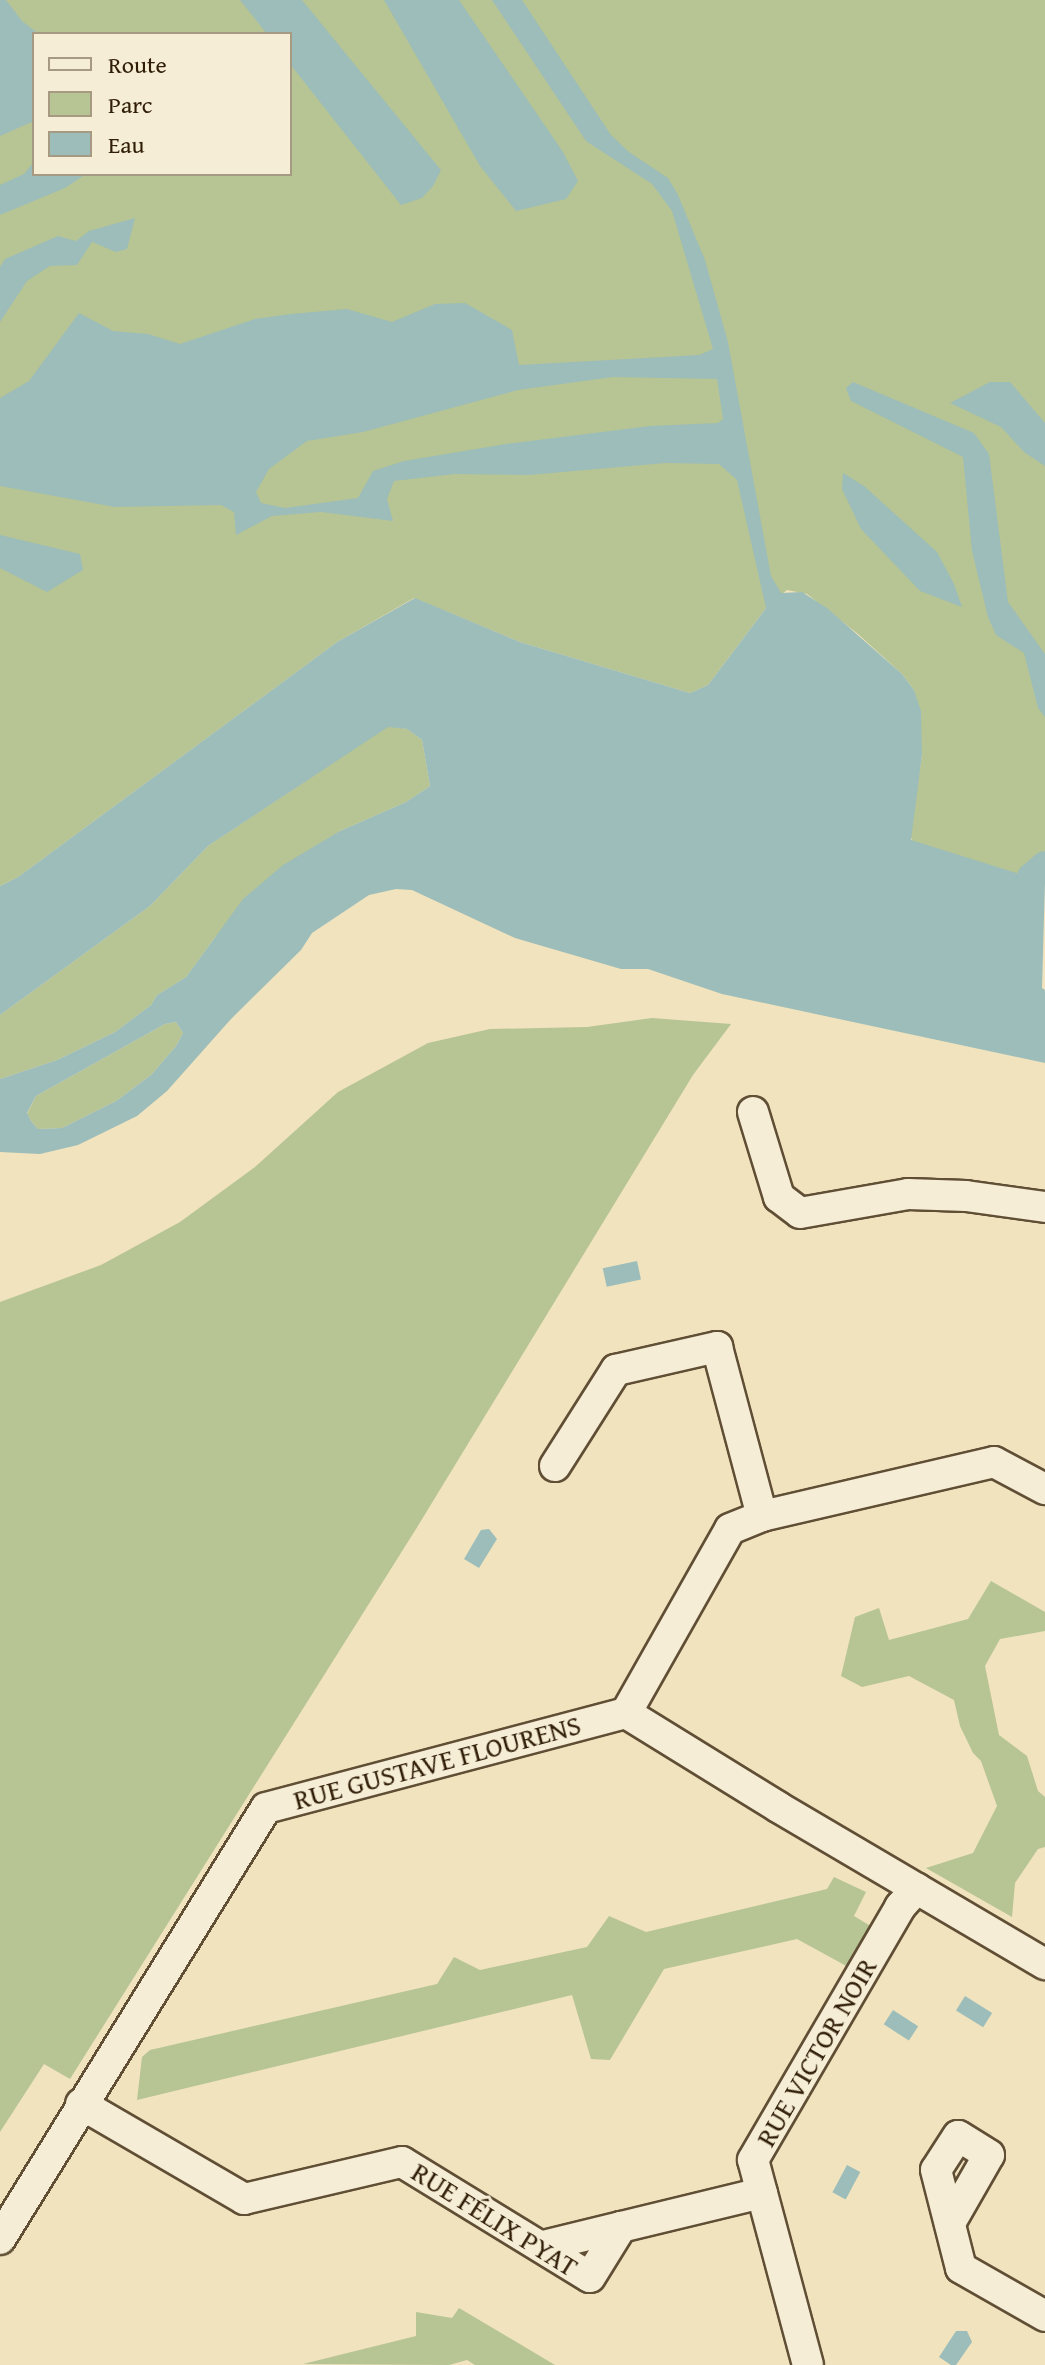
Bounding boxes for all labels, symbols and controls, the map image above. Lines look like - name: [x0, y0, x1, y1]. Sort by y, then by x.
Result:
- legend: [32, 32, 292, 176]
- text: Route: [108, 47, 167, 82]
- text: Parc: [108, 87, 152, 122]
- text: Eau: [108, 127, 144, 162]
- street label: RUE GUSTAVE FLOURENS: [290, 1707, 584, 1817]
- street label: RUE VICTOR NOIR: [748, 1952, 884, 2152]
- street label: RUE FÉLIX PYAT: [406, 2155, 584, 2283]

